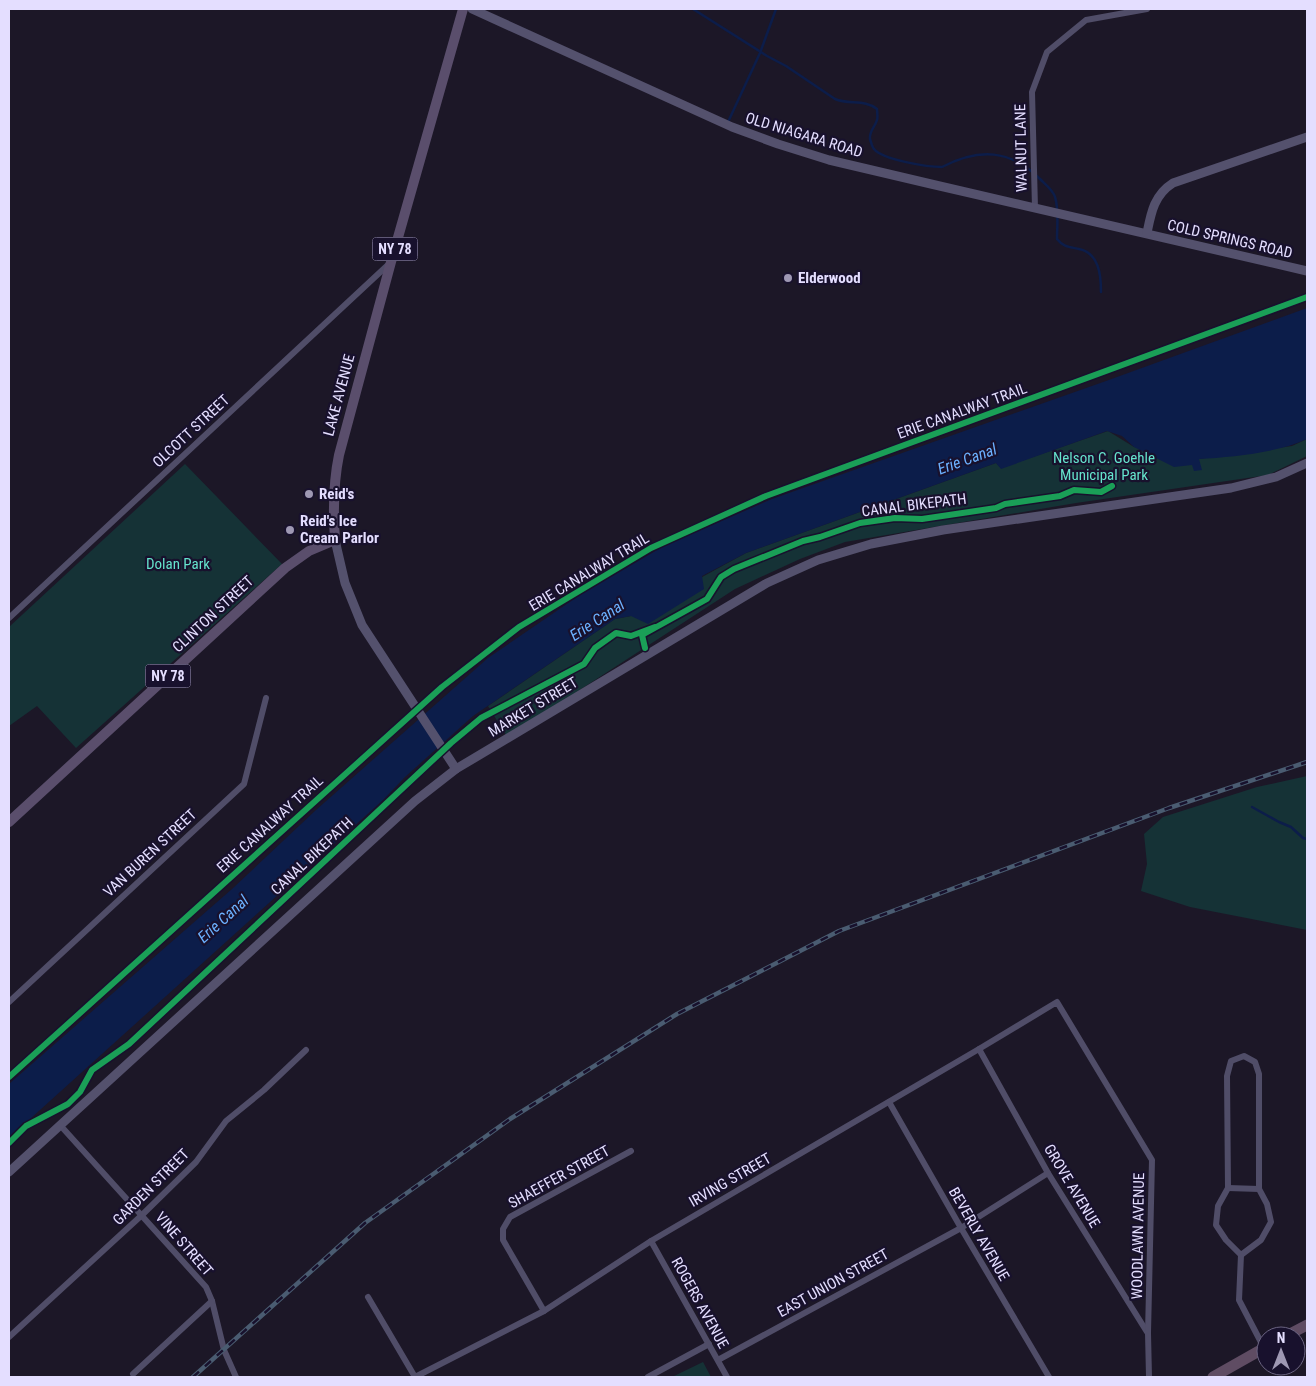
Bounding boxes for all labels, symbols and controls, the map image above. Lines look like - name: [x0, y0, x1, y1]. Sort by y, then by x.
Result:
- street label: WALNUT LANE: [1011, 104, 1031, 192]
- street label: OLD NIAGARA ROAD: [743, 109, 865, 161]
- street label: COLD SPRINGS ROAD: [1166, 216, 1294, 262]
- road number: NY 78: [372, 238, 418, 260]
- place label: Elderwood: [798, 269, 861, 287]
- marker: Elderwood: [782, 272, 794, 284]
- street label: LAKE AVENUE: [319, 352, 359, 438]
- street label: ERIE CANALWAY TRAIL: [895, 379, 1029, 443]
- street label: OLCOTT STREET: [149, 391, 233, 471]
- water label: Erie Canal: [935, 439, 1000, 478]
- park label: Nelson C. Goehle Municipal Park: [1053, 449, 1155, 484]
- place label: Reid's: [319, 485, 354, 503]
- marker: Reid's: [303, 488, 315, 500]
- street label: CANAL BIKEPATH: [861, 490, 967, 520]
- place label: Reid's Ice Cream Parlor: [300, 512, 379, 547]
- marker: Reid's Ice Cream Parlor: [284, 524, 296, 536]
- street label: ERIE CANALWAY TRAIL: [526, 529, 652, 615]
- park label: Dolan Park: [146, 555, 210, 573]
- street label: CLINTON STREET: [169, 572, 257, 656]
- water label: Erie Canal: [566, 595, 628, 645]
- road number: NY 78: [146, 664, 190, 688]
- street label: MARKET STREET: [485, 673, 581, 741]
- street label: ERIE CANALWAY TRAIL: [213, 772, 327, 876]
- street label: VAN BUREN STREET: [100, 805, 200, 901]
- street label: CANAL BIKEPATH: [267, 813, 357, 899]
- water label: Erie Canal: [194, 891, 253, 947]
- street label: GROVE AVENUE: [1040, 1141, 1104, 1231]
- street label: SHAEFFER STREET: [505, 1142, 613, 1212]
- street label: GARDEN STREET: [109, 1145, 193, 1229]
- street label: IRVING STREET: [686, 1149, 774, 1211]
- street label: WOODLAWN AVENUE: [1128, 1173, 1148, 1299]
- street label: BEVERLY AVENUE: [945, 1184, 1013, 1284]
- street label: VINE STREET: [151, 1208, 217, 1280]
- street label: EAST UNION STREET: [774, 1245, 892, 1321]
- street label: ROGERS AVENUE: [668, 1254, 732, 1352]
- north arrow: [1256, 1326, 1306, 1376]
- text: N: [1277, 1330, 1285, 1346]

